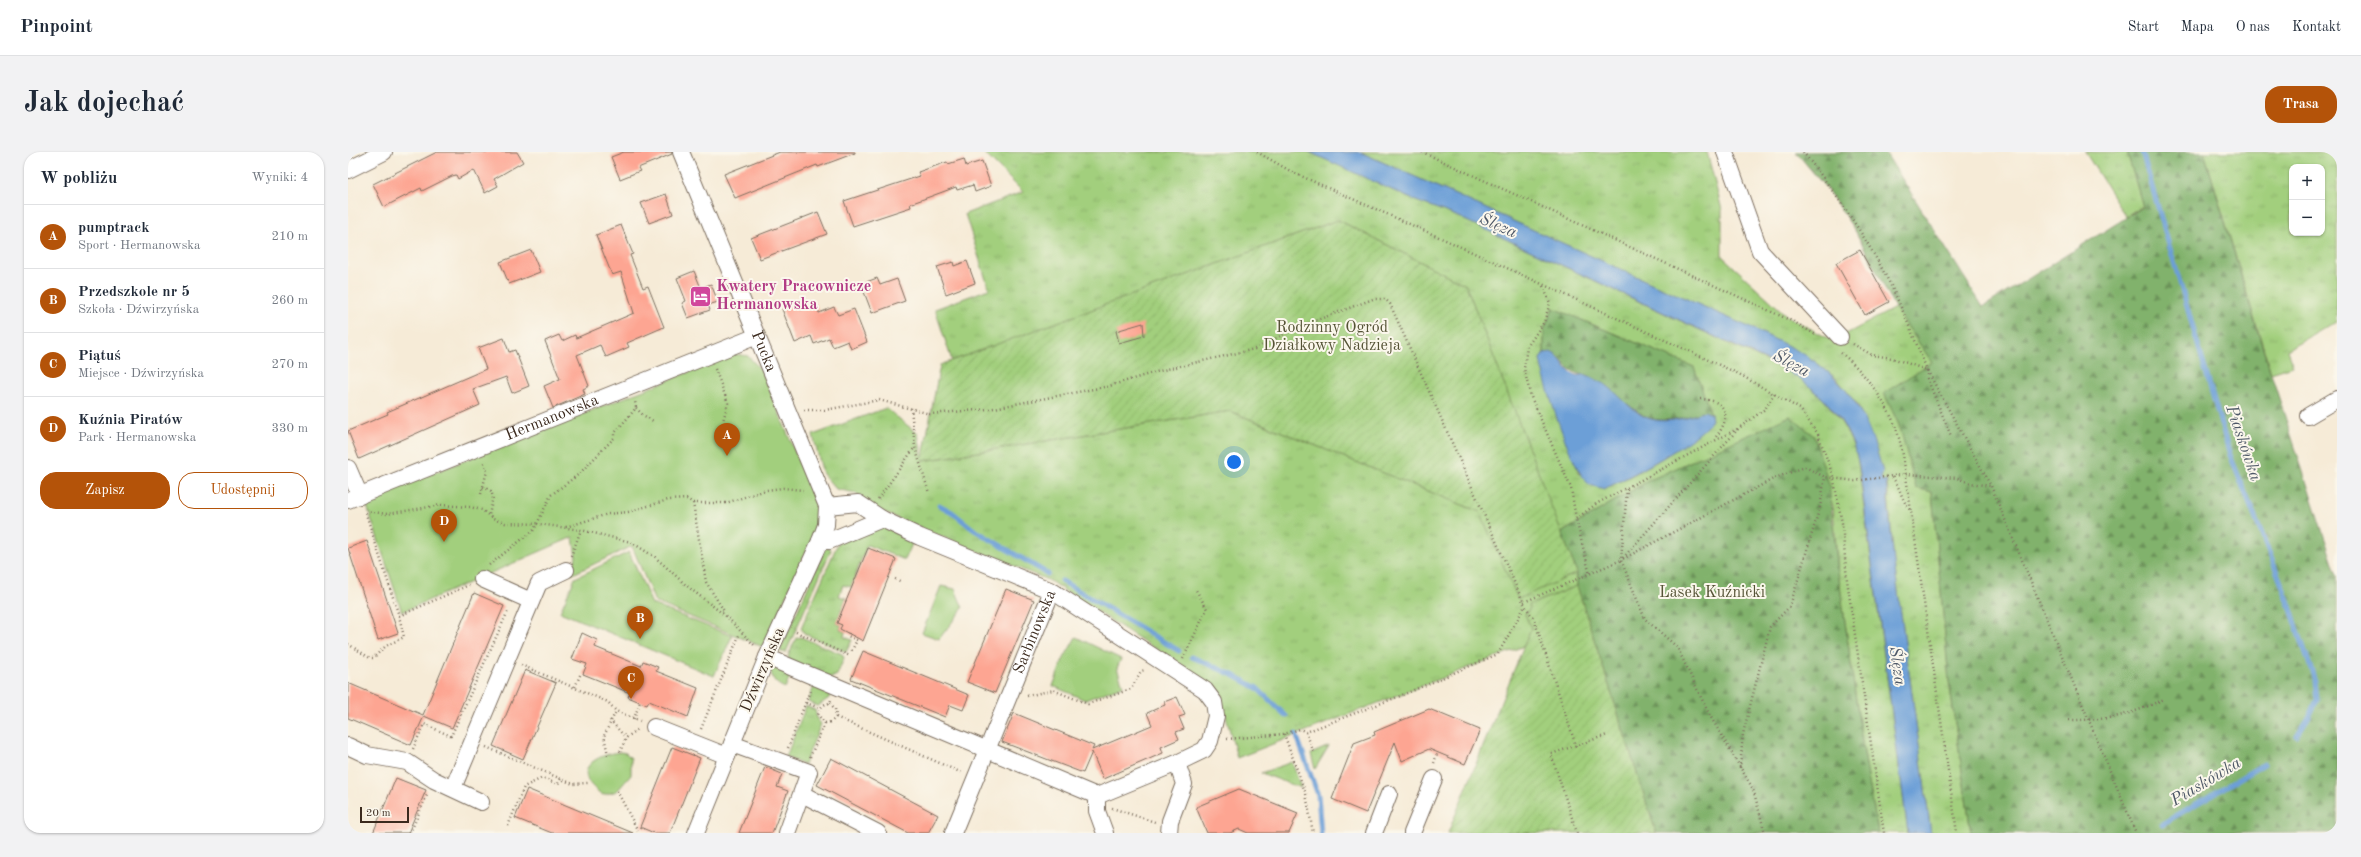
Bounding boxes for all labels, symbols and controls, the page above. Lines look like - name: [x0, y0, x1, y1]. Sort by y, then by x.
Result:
- text: Pinpoint: [20, 18, 93, 37]
- text: Start: [2128, 20, 2159, 34]
- text: Mapa: [2181, 20, 2214, 34]
- text: O nas: [2236, 20, 2270, 34]
- text: Kontakt: [2292, 20, 2341, 34]
- button: Trasa: [2265, 86, 2337, 123]
- text: Jak dojechać: [24, 90, 184, 118]
- map controls: [2289, 164, 2325, 236]
- button: +: [2289, 164, 2325, 200]
- text: W pobliżu: [40, 170, 117, 187]
- text: Wyniki: 4: [252, 171, 308, 184]
- button: −: [2289, 200, 2325, 236]
- water label: Ślęza: [1477, 207, 1521, 242]
- text: pumptrack: [78, 221, 150, 236]
- text: A: [48, 230, 58, 243]
- text: 210 m: [271, 230, 308, 243]
- text: Sport · Hermanowska: [78, 239, 201, 252]
- place label: Kwatery Pracownicze Hermanowska: [716, 279, 871, 313]
- hotel icon: Kwatery Pracownicze Hermanowska: [687, 283, 713, 309]
- text: Przedszkole nr 5: [78, 285, 190, 300]
- text: B: [48, 294, 58, 307]
- text: 260 m: [271, 294, 308, 307]
- text: Szkoła · Dźwirzyńska: [78, 303, 199, 316]
- park label: Rodzinny Ogród Działkowy Nadzieja: [1263, 320, 1401, 354]
- street label: Pucka: [748, 329, 779, 375]
- water label: Ślęza: [1770, 344, 1814, 381]
- text: Piątuś: [78, 349, 121, 364]
- text: C: [49, 358, 57, 371]
- text: 270 m: [271, 358, 308, 371]
- text: Miejsce · Dźwirzyńska: [78, 367, 204, 380]
- street label: Hermanowska: [503, 392, 601, 444]
- water label: Piaskówka: [2222, 402, 2264, 483]
- text: Kuźnia Piratów: [78, 413, 183, 428]
- text: D: [48, 422, 58, 435]
- text: 330 m: [271, 422, 308, 435]
- pin: A: [714, 423, 740, 456]
- text: Park · Hermanowska: [78, 431, 196, 444]
- your location: [1224, 452, 1244, 472]
- button: Zapisz: [40, 472, 170, 509]
- button: Udostępnij: [178, 472, 308, 509]
- pin: D: [431, 509, 457, 542]
- park label: Lasek Kuźnicki: [1659, 585, 1765, 601]
- street label: Sarbinowska: [1011, 588, 1059, 676]
- pin: B: [627, 606, 653, 639]
- street label: Dźwirzyńska: [738, 625, 788, 715]
- water label: Ślęza: [1886, 645, 1912, 687]
- pin: C: [618, 666, 644, 699]
- water label: Piaskówka: [2167, 754, 2244, 810]
- scale bar: [360, 805, 409, 824]
- text: 20 m: [366, 808, 391, 819]

